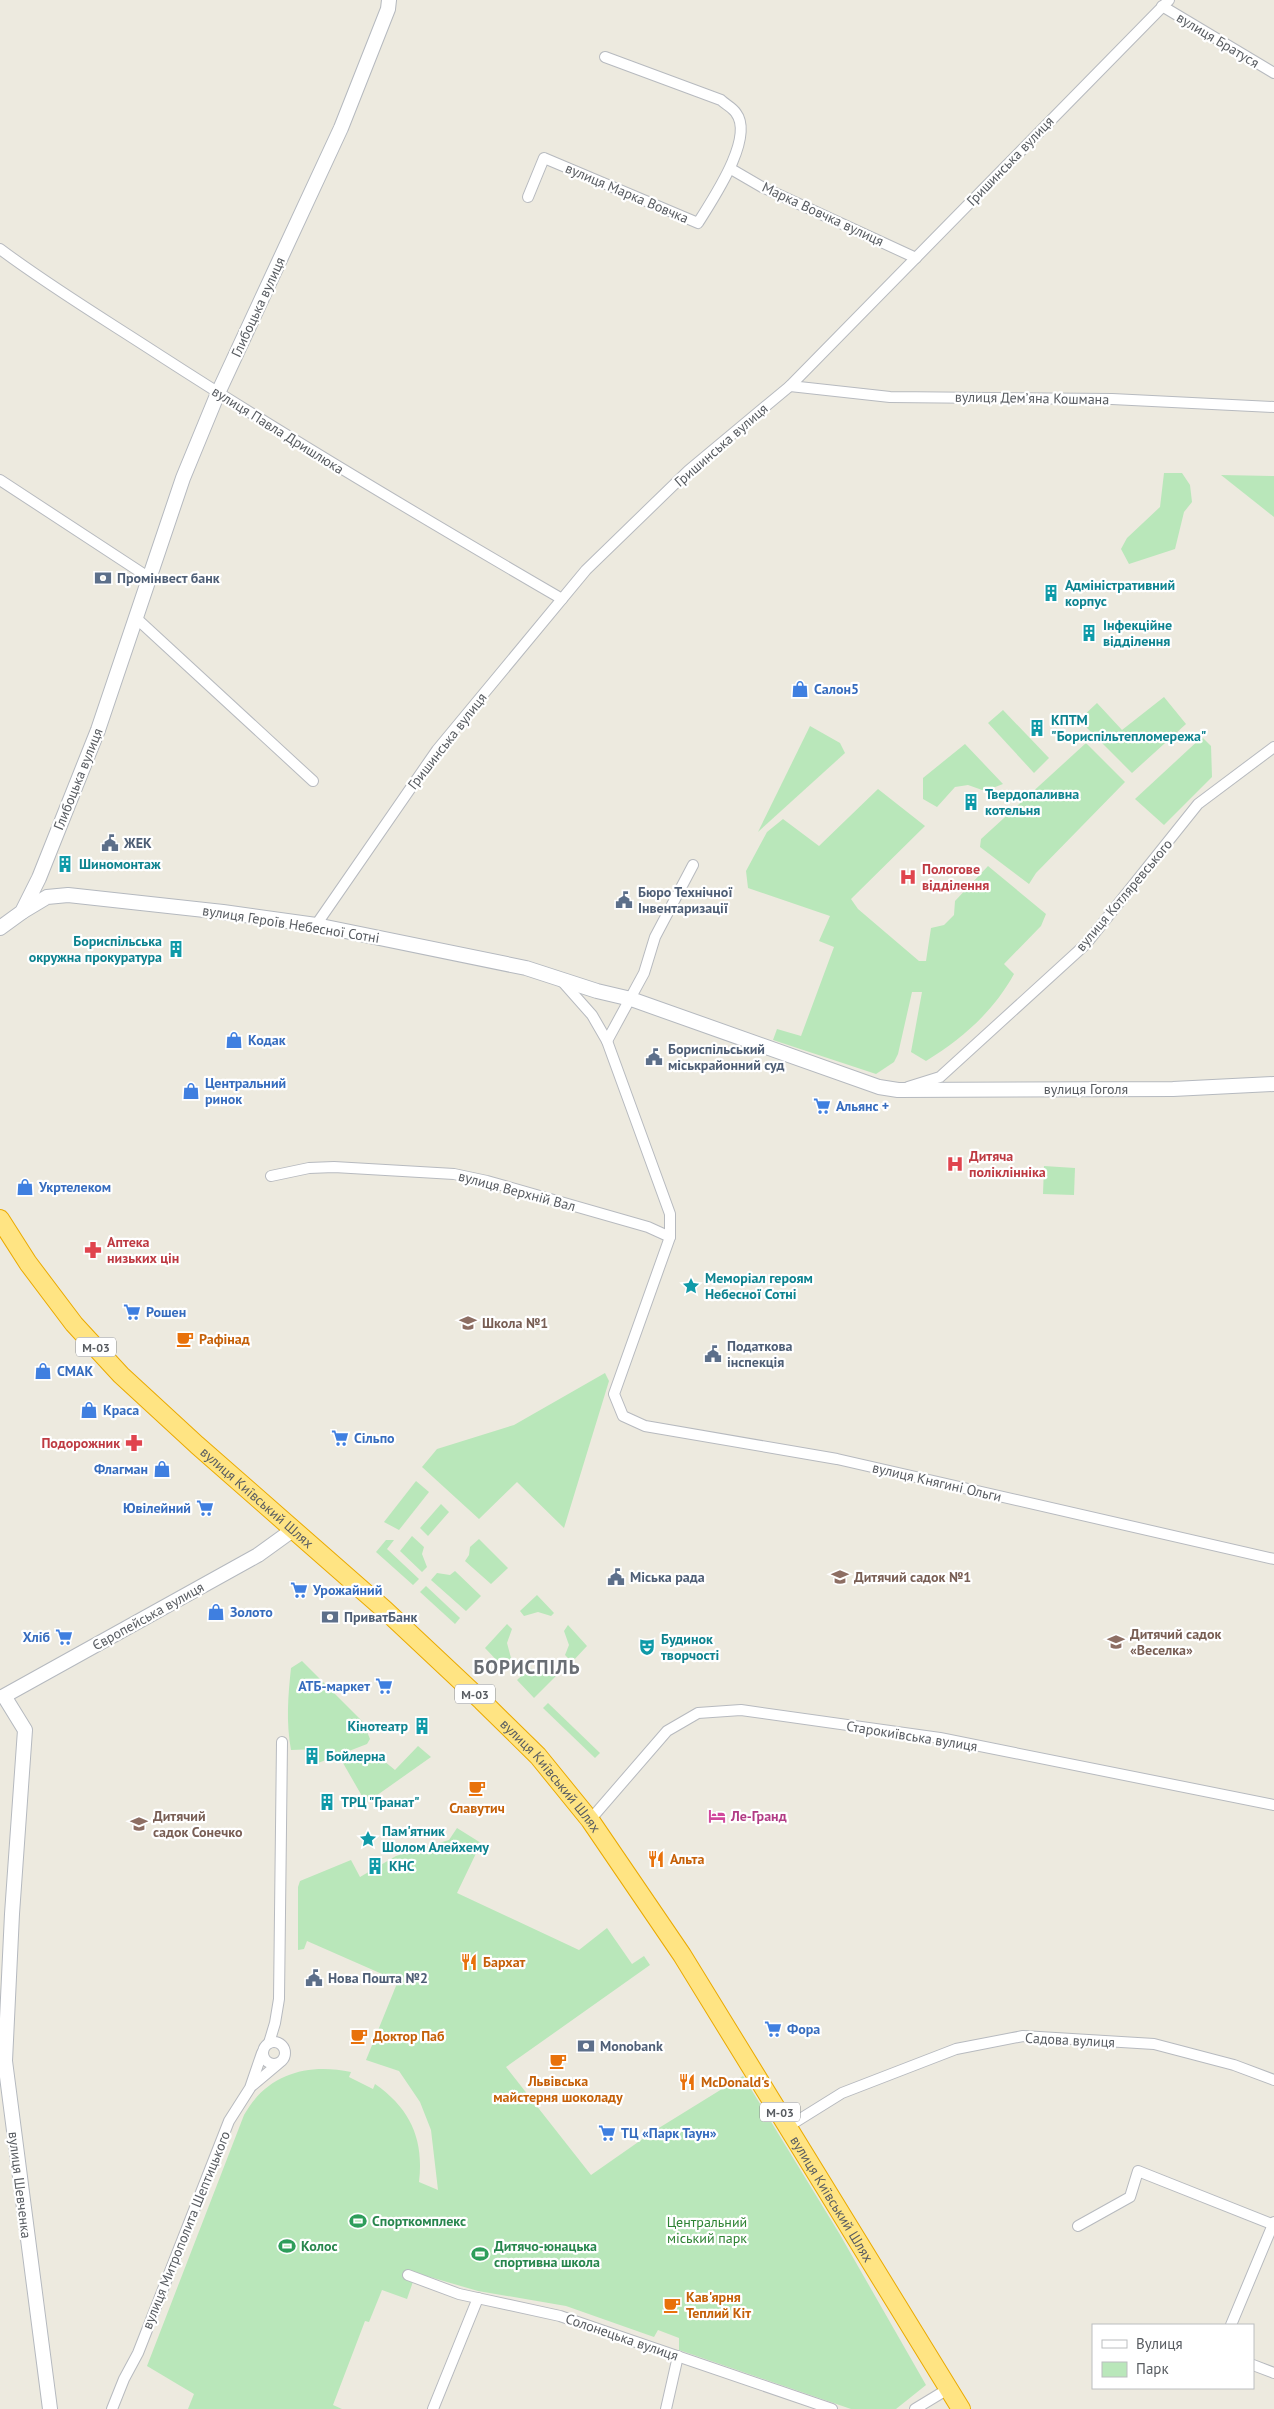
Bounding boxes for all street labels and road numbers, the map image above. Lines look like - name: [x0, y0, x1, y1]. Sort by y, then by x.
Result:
- street label: вулиця Братуся: [1173, 8, 1263, 72]
- street label: Гришинська вулиця: [963, 112, 1057, 210]
- street label: вулиця Марка Вовчка: [563, 159, 691, 227]
- street label: Марка Вовчка вулиця: [759, 178, 887, 250]
- street label: Глибоцька вулиця: [227, 254, 289, 360]
- street label: вулиця Павла Дришлюка: [209, 382, 347, 478]
- street label: вулиця Демʼяна Кошмана: [955, 388, 1109, 408]
- street label: Гришинська вулиця: [671, 400, 771, 490]
- street label: Гришинська вулиця: [404, 689, 490, 793]
- street label: Глибоцька вулиця: [49, 725, 107, 833]
- street label: вулиця Котляревського: [1072, 835, 1176, 955]
- street label: вулиця Героїв Небесної Сотні: [201, 901, 381, 947]
- street label: вулиця Гоголя: [1044, 1080, 1128, 1098]
- street label: вулиця Верхній Вал: [456, 1167, 578, 1215]
- road number: М-03: [76, 1338, 116, 1356]
- street label: вулиця Київський Шлях: [197, 1443, 317, 1552]
- street label: вулиця Княгині Ольги: [871, 1458, 1003, 1506]
- street label: Європейська вулиця: [89, 1578, 207, 1654]
- road number: М-03: [455, 1685, 495, 1704]
- street label: вулиця Київський Шлях: [496, 1715, 605, 1836]
- street label: Старокиївська вулиця: [845, 1717, 979, 1755]
- street label: Садова вулиця: [1025, 2029, 1115, 2051]
- road number: М-03: [760, 2102, 800, 2122]
- street label: вулиця Митрополита Шептицького: [138, 2128, 234, 2332]
- street label: вулиця Шевченка: [5, 2130, 35, 2240]
- street label: вулиця Київський Шлях: [786, 2132, 878, 2265]
- street label: Солонецька вулиця: [563, 2309, 681, 2365]

